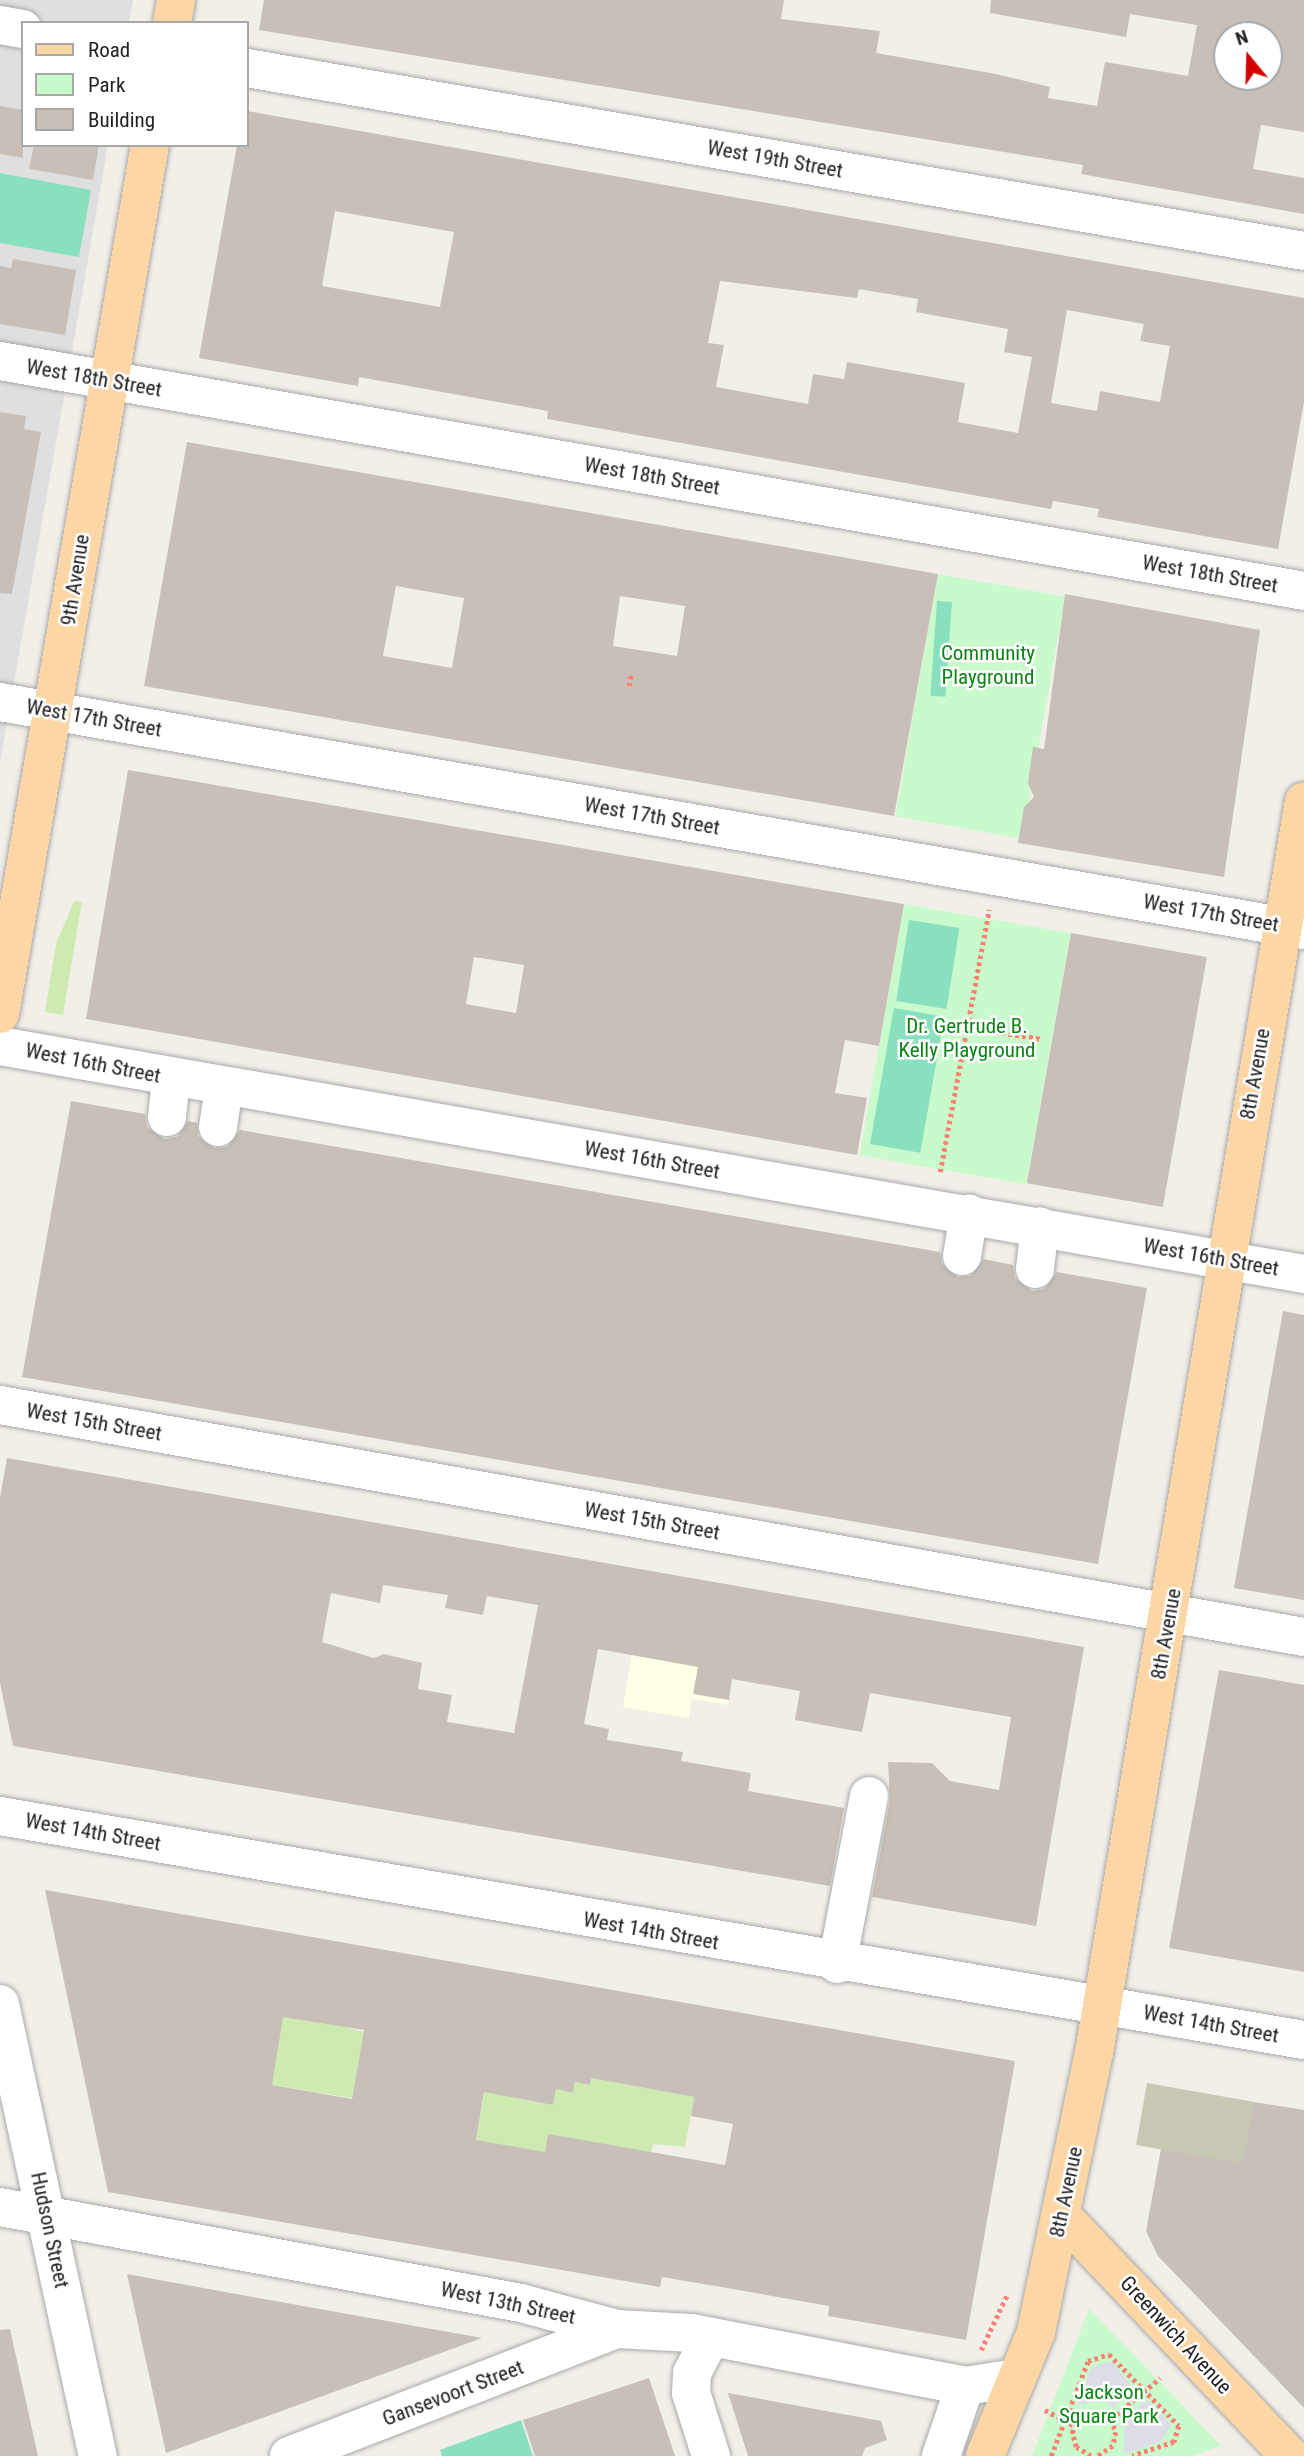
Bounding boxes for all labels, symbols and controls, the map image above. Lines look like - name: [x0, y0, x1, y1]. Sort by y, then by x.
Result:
- legend: [21, 21, 248, 147]
- north arrow: [1213, 21, 1283, 91]
- text: N: [1232, 25, 1251, 50]
- text: Road: [88, 38, 130, 62]
- text: Park: [88, 73, 125, 97]
- text: Building: [88, 108, 155, 132]
- street label: West 19th Street: [705, 135, 845, 183]
- street label: West 18th Street: [24, 354, 164, 402]
- street label: West 18th Street: [582, 452, 722, 500]
- street label: 9th Avenue: [55, 533, 95, 627]
- street label: West 18th Street: [1140, 550, 1280, 598]
- park label: Community Playground: [941, 640, 1035, 690]
- street label: West 17th Street: [24, 694, 164, 742]
- street label: West 17th Street: [582, 792, 722, 840]
- street label: West 17th Street: [1141, 889, 1281, 937]
- park label: Dr. Gertrude B. Kelly Playground: [898, 1013, 1036, 1063]
- street label: 8th Avenue: [1235, 1027, 1275, 1121]
- street label: West 16th Street: [23, 1038, 163, 1088]
- street label: West 16th Street: [582, 1136, 722, 1184]
- street label: West 16th Street: [1141, 1233, 1281, 1281]
- street label: West 15th Street: [24, 1398, 164, 1446]
- street label: West 15th Street: [582, 1497, 722, 1545]
- street label: 8th Avenue: [1146, 1587, 1186, 1681]
- street label: West 14th Street: [23, 1808, 163, 1856]
- street label: West 14th Street: [581, 1907, 721, 1955]
- street label: West 14th Street: [1141, 2000, 1281, 2048]
- street label: 8th Avenue: [1044, 2144, 1088, 2240]
- street label: Hudson Street: [25, 2170, 75, 2290]
- street label: Greenwich Avenue: [1115, 2271, 1237, 2399]
- street label: West 13th Street: [438, 2276, 578, 2330]
- street label: Gansevoort Street: [379, 2355, 527, 2431]
- park label: Jackson Square Park: [1059, 2379, 1159, 2429]

